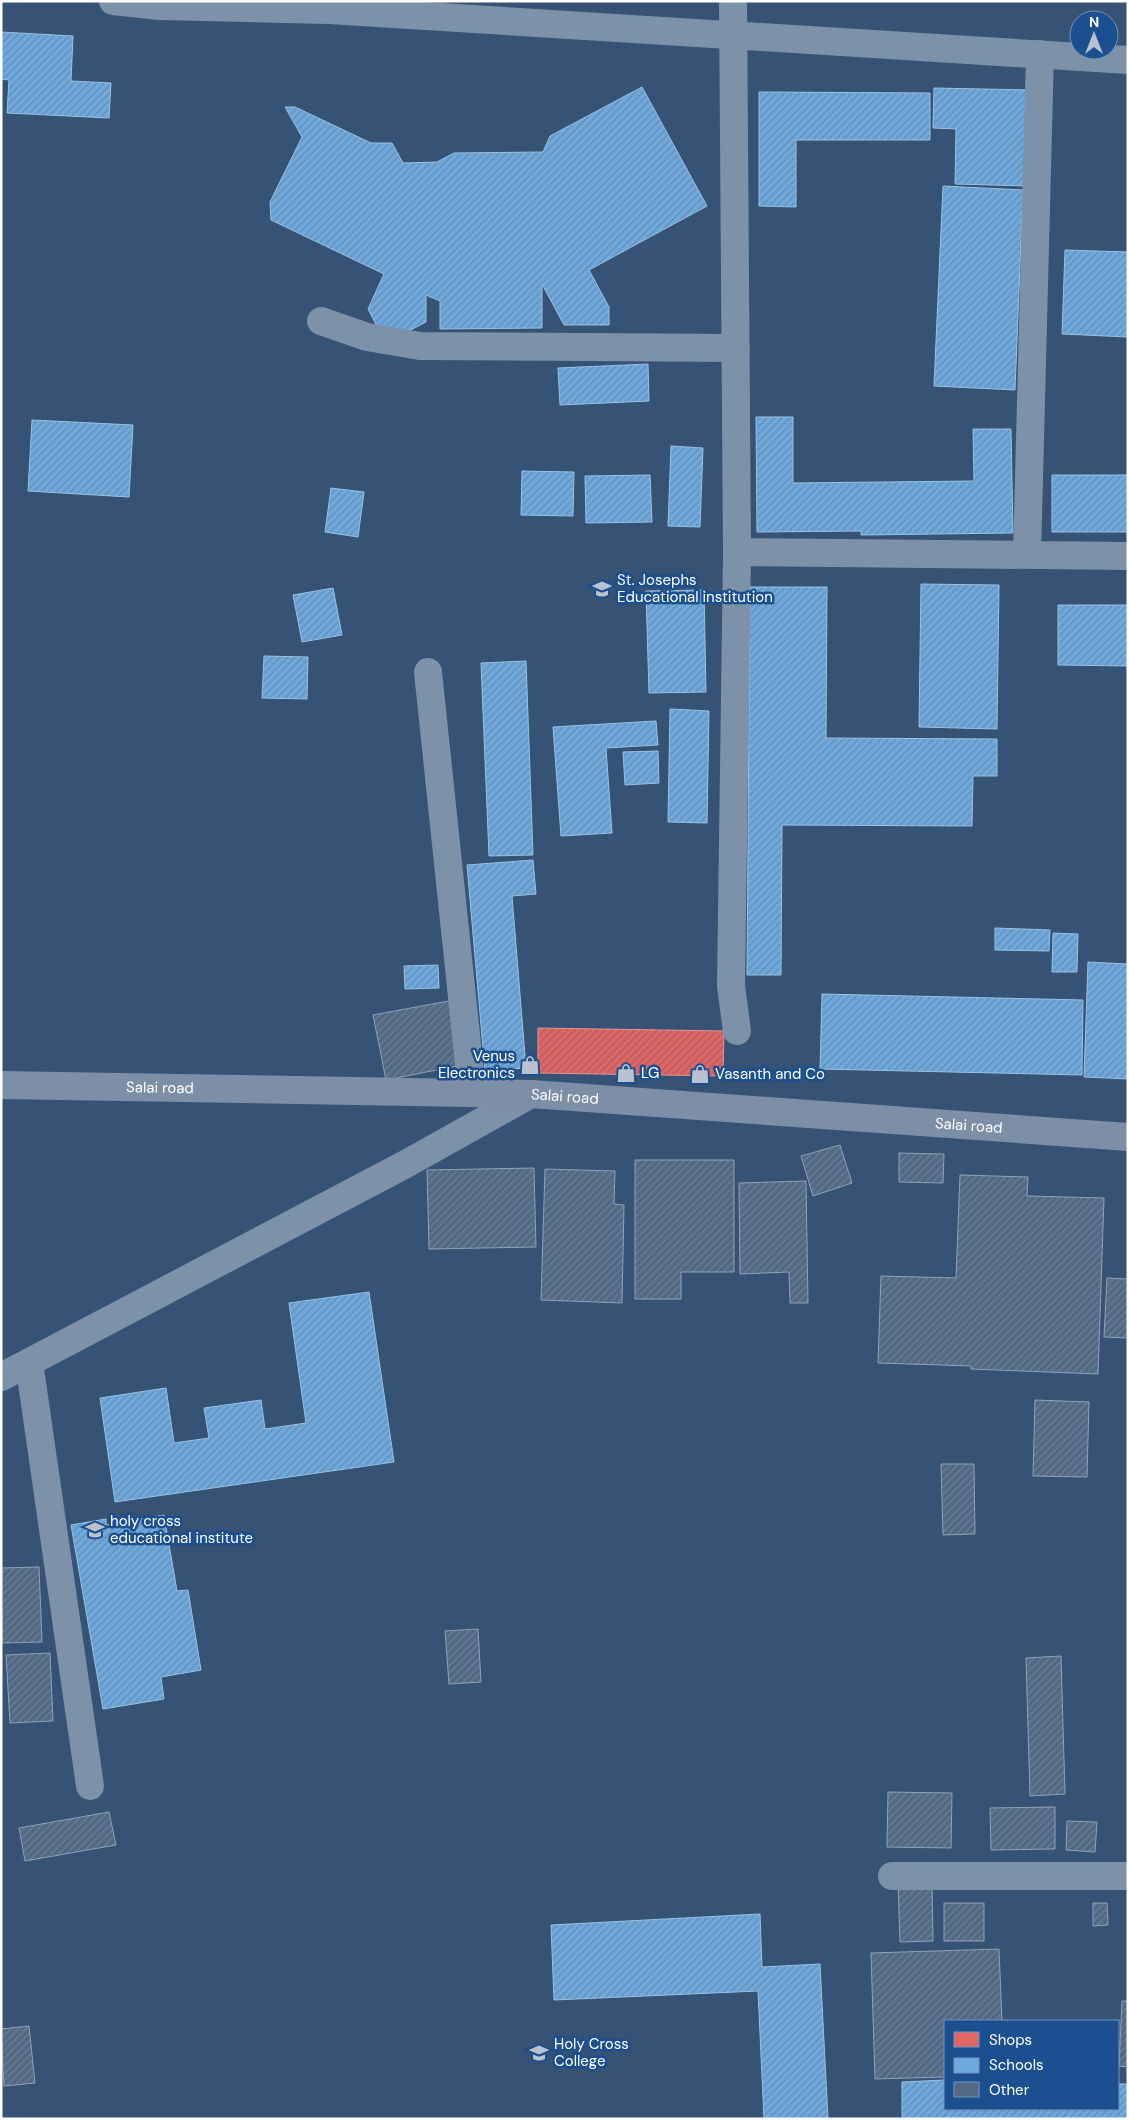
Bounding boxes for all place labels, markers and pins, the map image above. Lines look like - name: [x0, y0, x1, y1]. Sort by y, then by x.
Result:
- place label: St. Josephs Educational institution: [617, 570, 773, 607]
- school or university icon: St. Josephs Educational institution: [591, 578, 613, 600]
- place label: Venus Electronics: [438, 1046, 515, 1083]
- shop icon: Venus Electronics: [519, 1054, 541, 1076]
- shop icon: LG: [615, 1062, 637, 1084]
- place label: LG: [641, 1063, 659, 1083]
- shop icon: Vasanth and Co: [689, 1063, 711, 1085]
- place label: Vasanth and Co: [715, 1064, 825, 1084]
- place label: holy cross educational institute: [110, 1511, 253, 1548]
- school or university icon: holy cross educational institute: [84, 1519, 106, 1541]
- place label: Holy Cross College: [554, 2034, 629, 2071]
- school or university icon: Holy Cross College: [528, 2042, 550, 2064]

